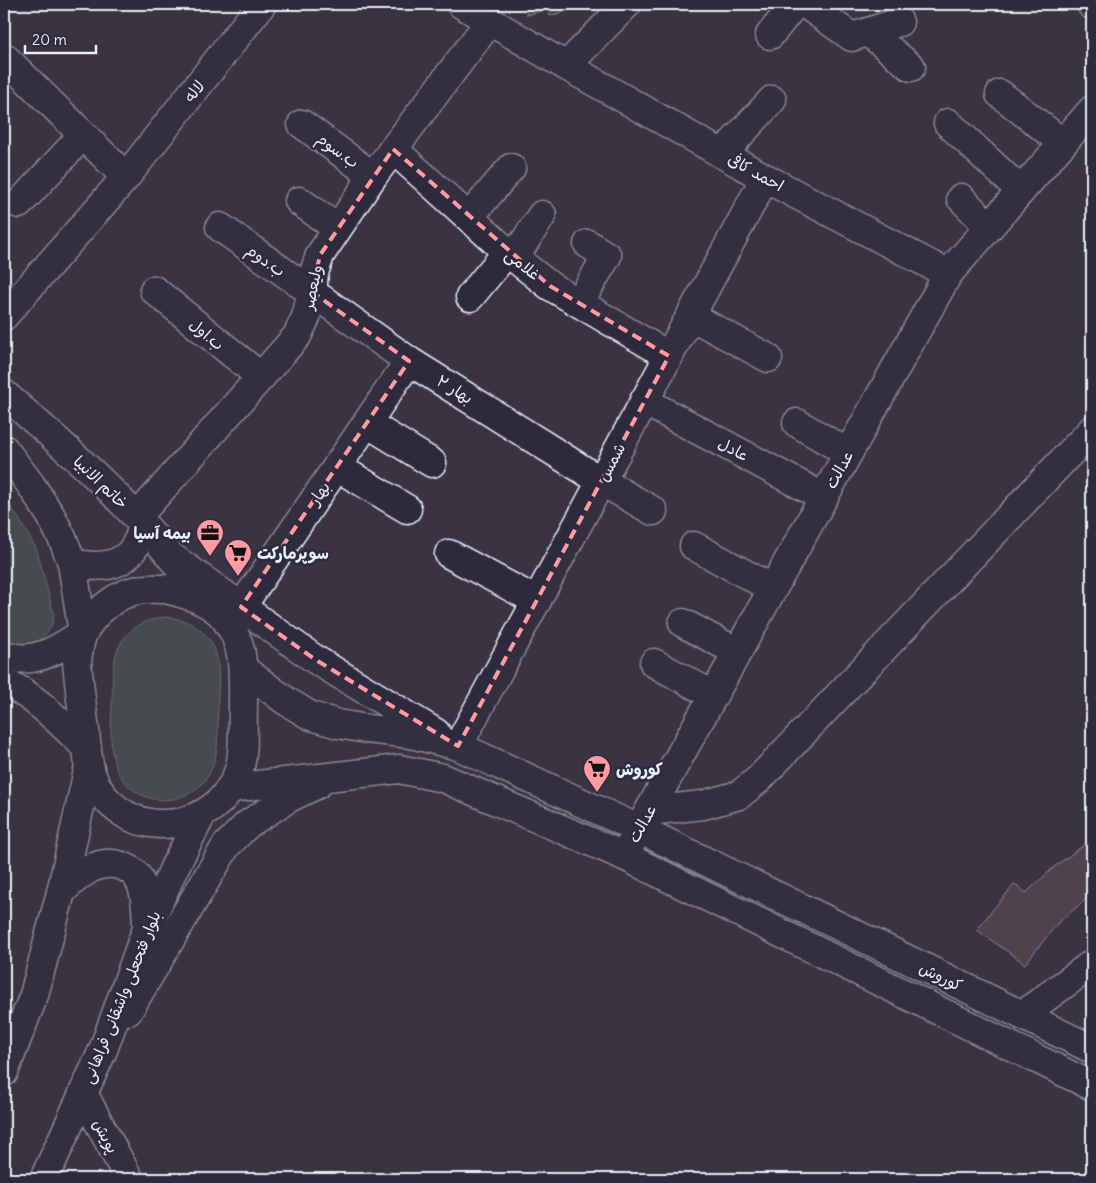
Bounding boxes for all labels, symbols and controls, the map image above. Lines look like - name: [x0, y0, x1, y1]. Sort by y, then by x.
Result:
- scale bar: [25, 22, 96, 54]
- text: 20 m: [32, 30, 67, 49]
- street label: لاله: [179, 76, 209, 106]
- street label: ب.سوم: [311, 128, 363, 175]
- street label: احمد کافی: [724, 148, 788, 196]
- street label: ب.دوم: [241, 239, 290, 283]
- street label: غلامی: [501, 244, 544, 285]
- street label: ولیعصر: [297, 263, 326, 313]
- street label: ب.اول: [185, 314, 229, 354]
- street label: بهار ۲: [433, 370, 477, 408]
- street label: عادل: [715, 433, 753, 465]
- street label: شمس: [593, 439, 629, 485]
- street label: عدالت: [820, 446, 858, 492]
- street label: خاتم الانبیا: [67, 451, 132, 515]
- street label: بهار: [303, 477, 334, 510]
- office icon: بیمه آسیا: [195, 518, 225, 557]
- place label: بیمه آسیا: [134, 523, 191, 543]
- supermarket icon: سوپرمارکت: [223, 538, 253, 577]
- place label: سوپرمارکت: [257, 543, 329, 564]
- supermarket icon: کوروش: [582, 754, 612, 793]
- place label: کوروش: [616, 759, 663, 780]
- street label: عدالت: [623, 800, 661, 846]
- street label: بلوار فتحعلی واشقانی فراهانی: [77, 908, 166, 1087]
- street label: کوروش: [916, 957, 966, 996]
- street label: پویش: [88, 1115, 123, 1157]

